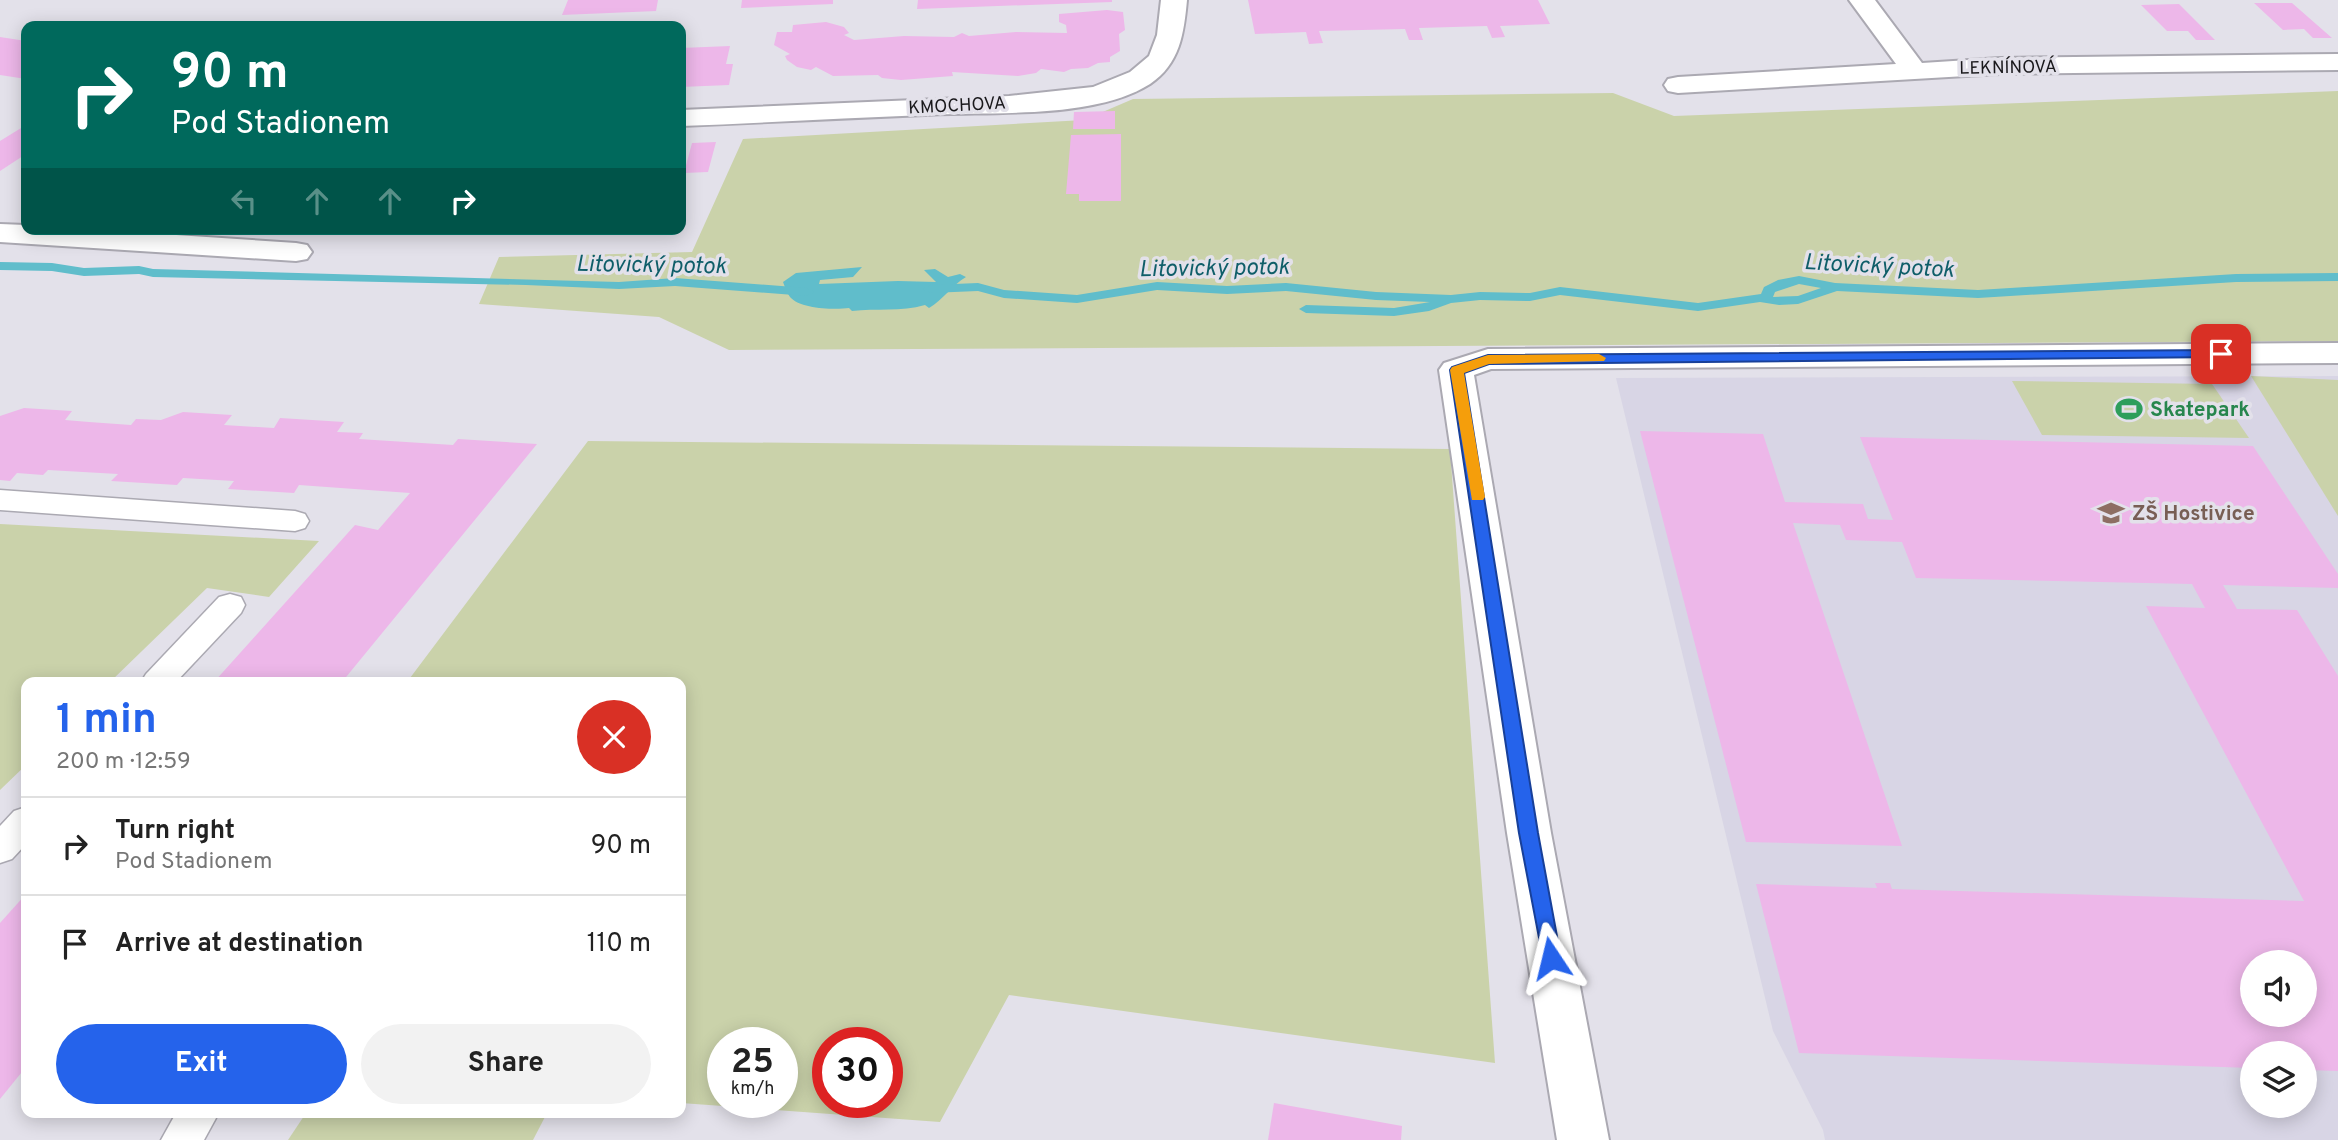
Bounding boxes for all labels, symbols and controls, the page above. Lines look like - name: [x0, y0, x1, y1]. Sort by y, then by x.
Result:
- text: 90 m: [171, 44, 289, 106]
- icon: right: [56, 49, 147, 140]
- street label: LEKNÍNOVÁ: [1959, 54, 2057, 81]
- street label: KMOCHOVA: [908, 92, 1007, 121]
- text: Pod Stadionem: [171, 105, 390, 145]
- icon: left: [225, 182, 263, 220]
- icon: ahead: [298, 182, 336, 220]
- icon: ahead: [371, 182, 409, 220]
- icon: right: [444, 182, 482, 220]
- water label: Litovický potok: [1803, 249, 1955, 286]
- water label: Litovický potok: [576, 251, 727, 282]
- water label: Litovický potok: [1139, 254, 1290, 285]
- pin: [2191, 324, 2251, 384]
- icon: arrive: [2202, 335, 2240, 373]
- sports icon: Skatepark: [2114, 394, 2144, 424]
- place label: Skatepark: [2150, 397, 2250, 424]
- school or university icon: ZŠ Hostivice: [2096, 498, 2126, 528]
- place label: ZŠ Hostivice: [2132, 500, 2255, 528]
- text: 1 min: [56, 695, 157, 748]
- button: close: [577, 700, 651, 774]
- text: 200 m · 12:59: [56, 748, 191, 777]
- text: Turn right: [115, 815, 235, 848]
- icon: right: [56, 827, 94, 865]
- text: 90 m: [591, 830, 651, 863]
- text: Pod Stadionem: [115, 848, 272, 877]
- position arrow: [1514, 921, 1588, 995]
- icon: arrive: [56, 925, 94, 963]
- text: Arrive at destination: [115, 928, 363, 961]
- text: 110 m: [587, 928, 651, 961]
- map controls: [2240, 950, 2317, 1118]
- button: sound: [2240, 950, 2317, 1027]
- button: Exit: [56, 1024, 347, 1104]
- button: Share: [361, 1024, 651, 1104]
- speed limit sign: 30: [812, 1027, 903, 1118]
- text: 25: [731, 1041, 774, 1085]
- button: layers: [2240, 1041, 2317, 1118]
- text: km/h: [731, 1078, 774, 1101]

